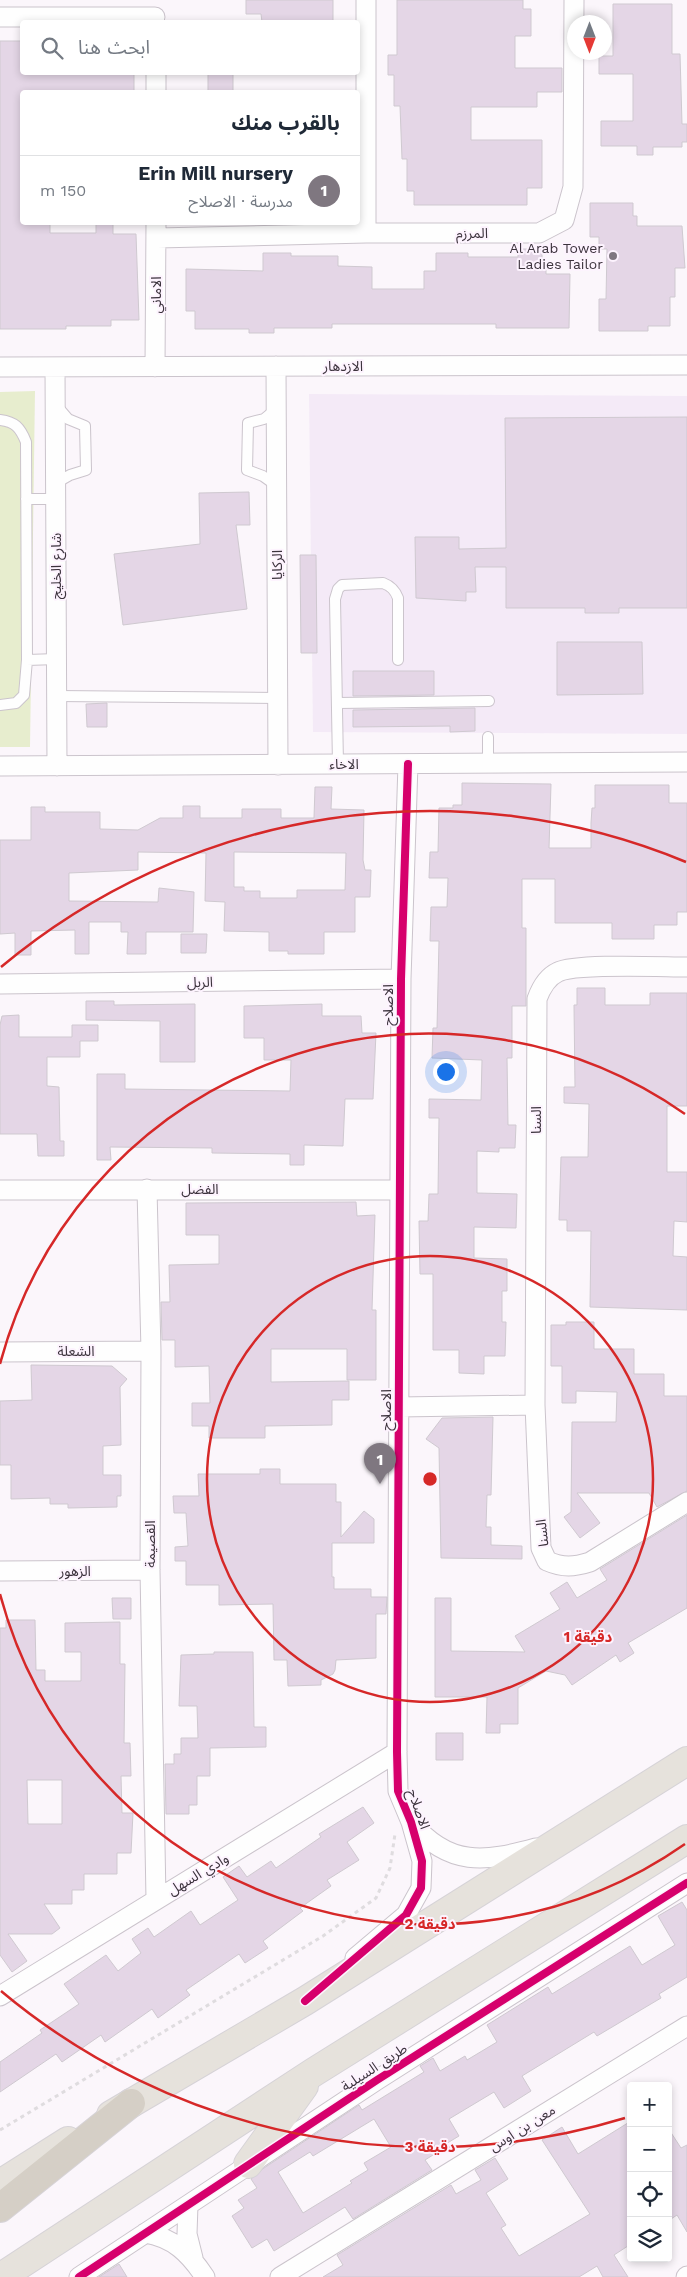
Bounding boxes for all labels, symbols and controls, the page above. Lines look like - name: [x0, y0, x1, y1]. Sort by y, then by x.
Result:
- north arrow: [567, 15, 612, 60]
- search box: [20, 20, 360, 75]
- icon: search: [38, 34, 66, 62]
- text: ابحث هنا: [78, 36, 150, 59]
- text: بالقرب منك: [232, 110, 340, 135]
- text: Erin Mill nursery: [138, 162, 293, 185]
- text: 150 m: [40, 181, 86, 200]
- text: 1: [321, 181, 327, 200]
- text: مدرسة · الاصلاح: [188, 192, 293, 211]
- street label: المرزم: [456, 225, 488, 244]
- place label: Al Arab Tower Ladies Tailor: [510, 240, 603, 272]
- marker: Al Arab Tower Ladies Tailor: [607, 250, 619, 262]
- street label: الاماني: [148, 277, 167, 313]
- street label: الازدهار: [322, 358, 363, 375]
- street label: شارع الخليج: [48, 533, 67, 599]
- street label: الركايا: [269, 550, 286, 580]
- street label: الاخاء: [329, 756, 359, 772]
- street label: الربل: [187, 974, 213, 991]
- street label: الاصلاح: [380, 984, 399, 1026]
- your location: [433, 1059, 459, 1085]
- street label: السنا: [528, 1106, 544, 1134]
- street label: الفضل: [181, 1181, 219, 1198]
- street label: الشعلة: [57, 1343, 95, 1359]
- street label: الاصلاح: [378, 1389, 397, 1431]
- pin: 1: [364, 1443, 396, 1484]
- centre of rings: [421, 1470, 439, 1488]
- street label: السنا: [533, 1518, 551, 1548]
- street label: القصيمة: [142, 1520, 158, 1568]
- street label: الزهور: [58, 1563, 91, 1580]
- text: 1 دقيقة: [564, 1628, 612, 1646]
- street label: الاصلاح: [402, 1787, 433, 1832]
- street label: وادي السهل: [165, 1850, 233, 1901]
- text: 2 دقيقة: [405, 1915, 456, 1933]
- street label: طريق السيلية: [338, 2040, 411, 2096]
- map controls: [627, 2082, 672, 2262]
- button: +: [627, 2082, 672, 2127]
- street label: معن بن اوس: [486, 2101, 559, 2155]
- button: −: [627, 2127, 672, 2172]
- text: 3 دقيقة: [405, 2138, 456, 2156]
- button: locate: [627, 2172, 672, 2217]
- button: layers: [627, 2217, 672, 2262]

